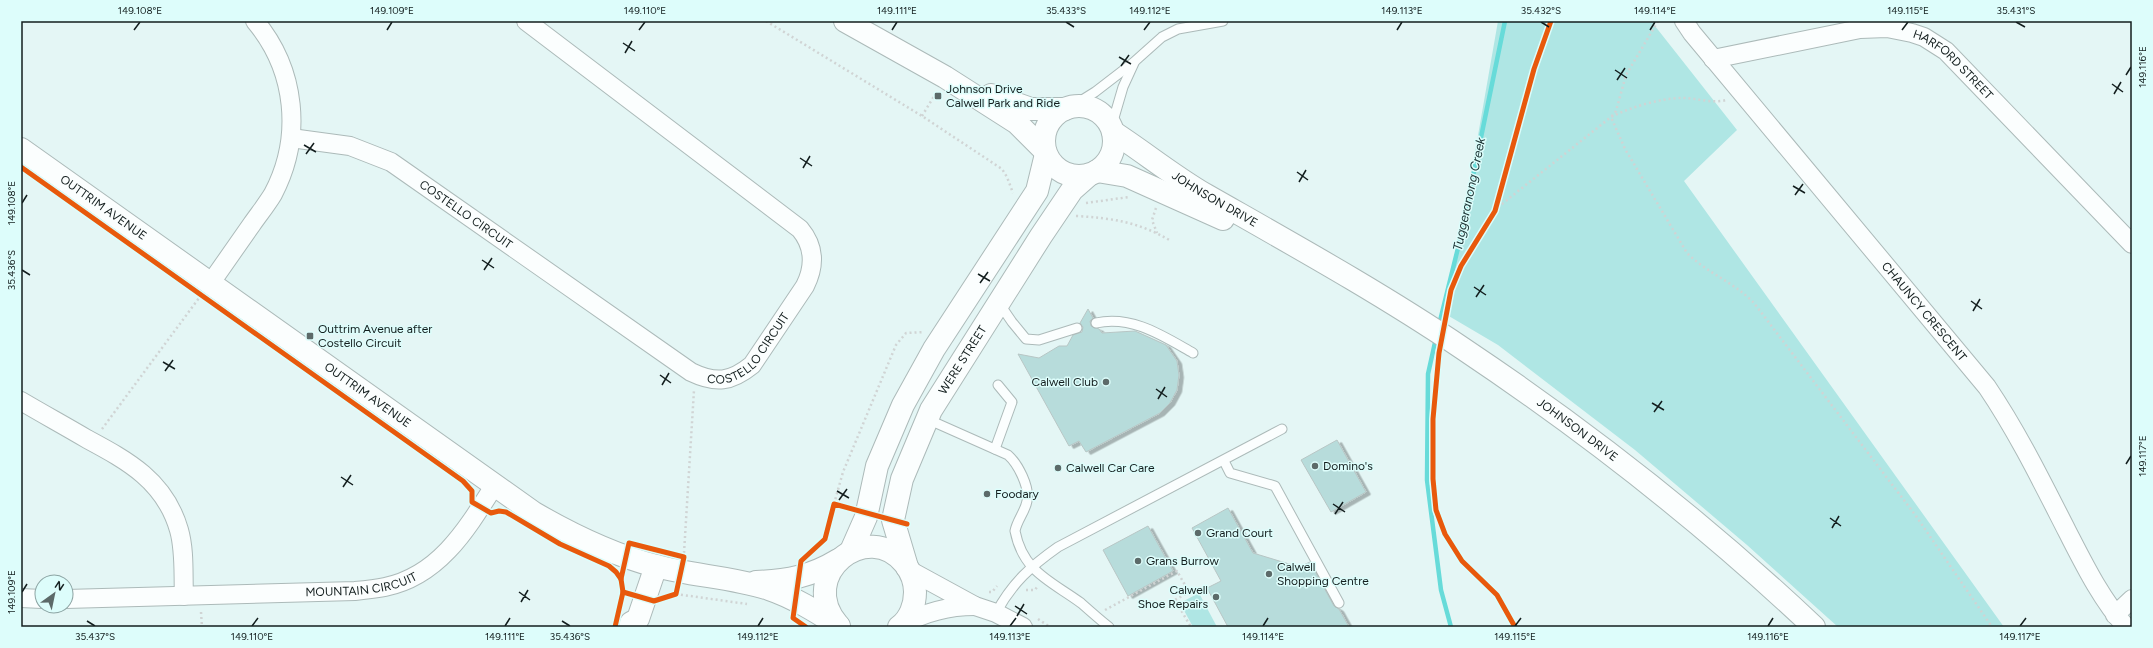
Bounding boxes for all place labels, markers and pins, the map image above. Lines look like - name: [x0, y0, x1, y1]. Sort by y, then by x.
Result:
- place label: Johnson Drive Calwell Park and Ride: [946, 82, 1060, 110]
- marker: Johnson Drive Calwell Park and Ride: [933, 91, 943, 101]
- place label: Outtrim Avenue after Costello Circuit: [318, 322, 432, 350]
- marker: Outtrim Avenue after Costello Circuit: [305, 331, 315, 341]
- place label: Calwell Club: [1032, 375, 1098, 389]
- marker: Calwell Club: [1101, 377, 1111, 387]
- place label: Domino's: [1323, 459, 1373, 473]
- place label: Calwell Car Care: [1066, 461, 1155, 475]
- marker: Domino's: [1310, 461, 1320, 471]
- marker: Calwell Car Care: [1053, 463, 1063, 473]
- place label: Foodary: [995, 487, 1040, 501]
- marker: Foodary: [982, 489, 992, 499]
- place label: Grand Court: [1206, 526, 1273, 540]
- marker: Grand Court: [1193, 528, 1203, 538]
- place label: Grans Burrow: [1146, 554, 1219, 568]
- marker: Grans Burrow: [1133, 556, 1143, 566]
- place label: Calwell Shopping Centre: [1277, 560, 1369, 588]
- marker: Calwell Shopping Centre: [1264, 569, 1274, 579]
- place label: Calwell Shoe Repairs: [1138, 583, 1208, 611]
- marker: Calwell Shoe Repairs: [1211, 592, 1221, 602]

